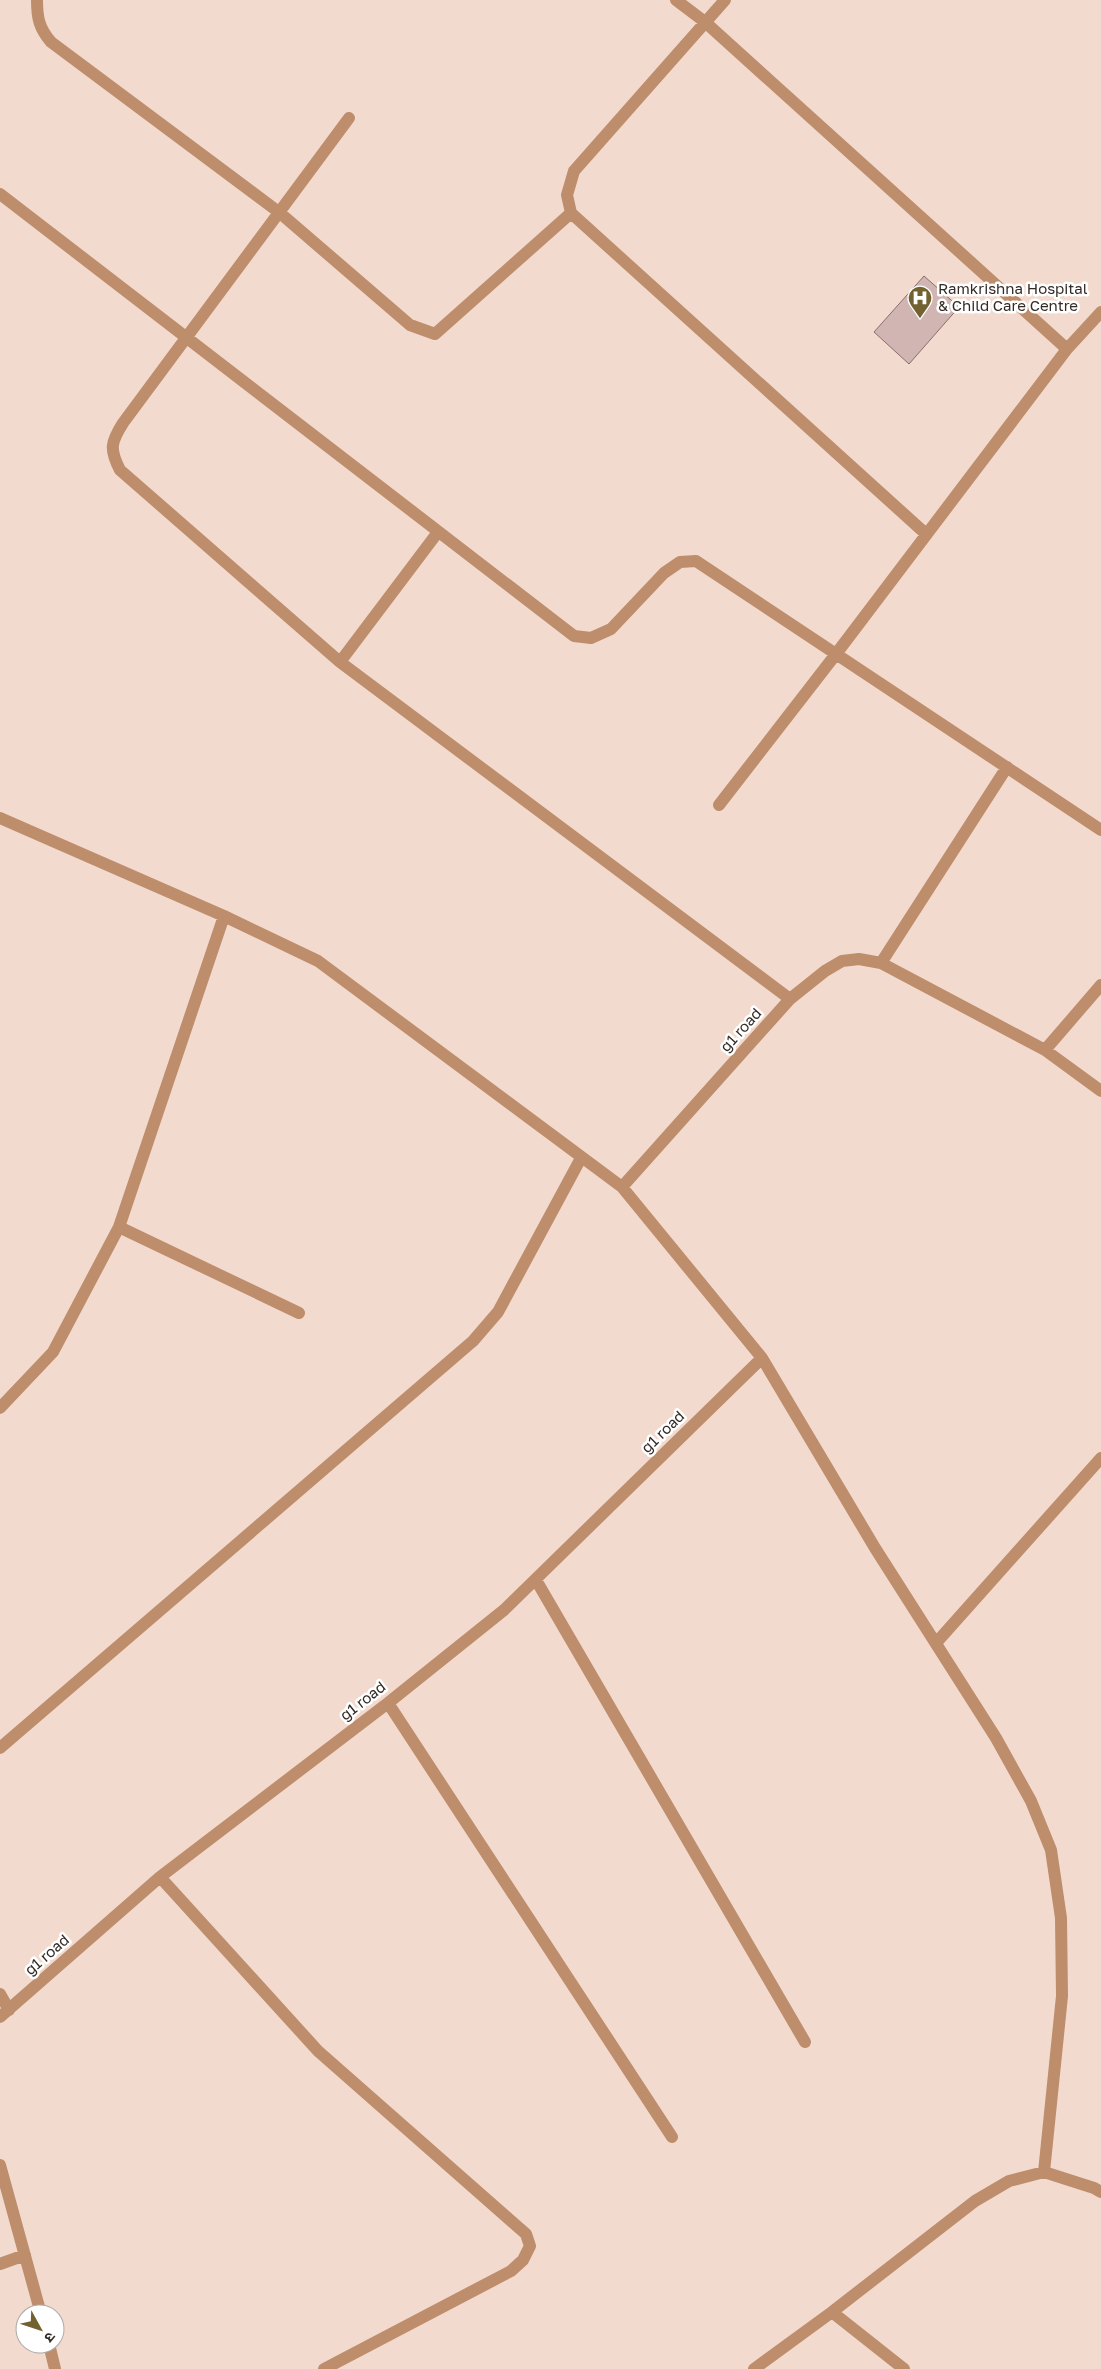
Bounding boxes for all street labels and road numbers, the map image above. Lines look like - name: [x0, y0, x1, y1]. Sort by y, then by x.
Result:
- street label: g1 road: [716, 1004, 765, 1055]
- street label: g1 road: [637, 1407, 687, 1456]
- street label: g1 road: [336, 1677, 389, 1724]
- street label: g1 road: [21, 1930, 72, 1978]

